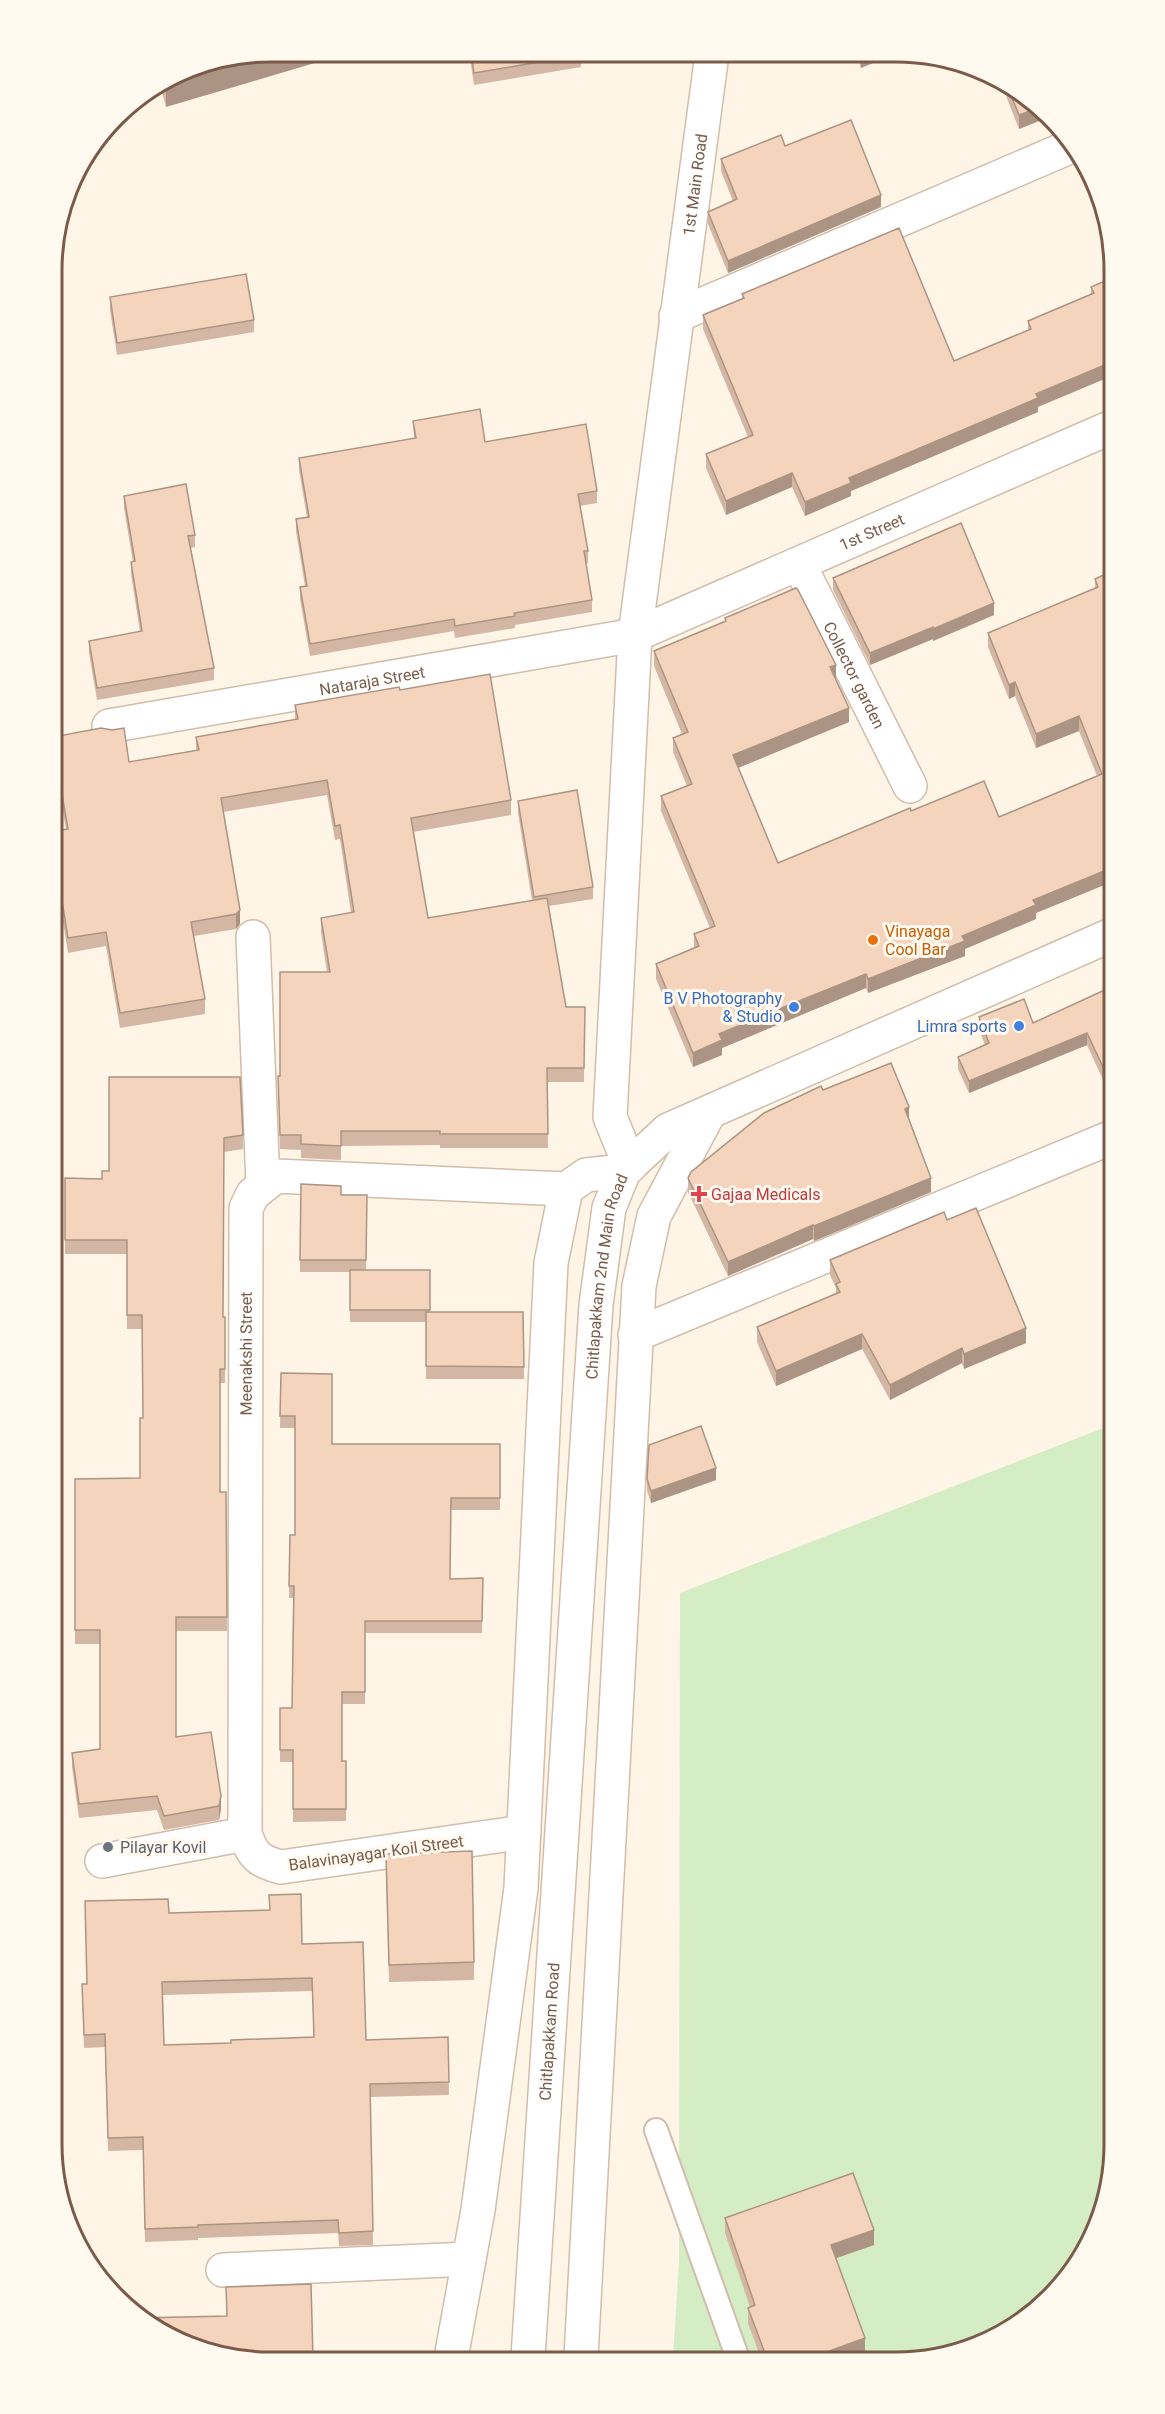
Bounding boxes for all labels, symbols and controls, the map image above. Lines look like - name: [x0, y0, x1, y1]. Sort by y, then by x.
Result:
- street label: 1st Main Road: [679, 132, 711, 237]
- street label: 1st Street: [836, 509, 907, 554]
- street label: Collector garden: [820, 618, 889, 732]
- street label: Nataraja Street: [318, 662, 426, 699]
- place label: Vinayaga Cool Bar: [885, 922, 950, 959]
- marker: Vinayaga Cool Bar: [866, 933, 880, 947]
- place label: B V Photography & Studio: [664, 989, 782, 1026]
- marker: B V Photography & Studio: [787, 1000, 801, 1014]
- place label: Limra sports: [917, 1017, 1007, 1036]
- marker: Limra sports: [1012, 1019, 1026, 1033]
- street label: Chitlapakkam 2nd Main Road: [582, 1171, 631, 1380]
- place label: Gajaa Medicals: [711, 1185, 820, 1204]
- marker: Gajaa Medicals: [692, 1187, 706, 1201]
- street label: Meenakshi Street: [236, 1292, 255, 1415]
- street label: Balavinayagar Koil Street: [287, 1831, 465, 1875]
- place label: Pilayar Kovil: [120, 1838, 206, 1857]
- marker: Pilayar Kovil: [101, 1840, 115, 1854]
- street label: Chitlapakkam Road: [535, 1962, 563, 2101]

